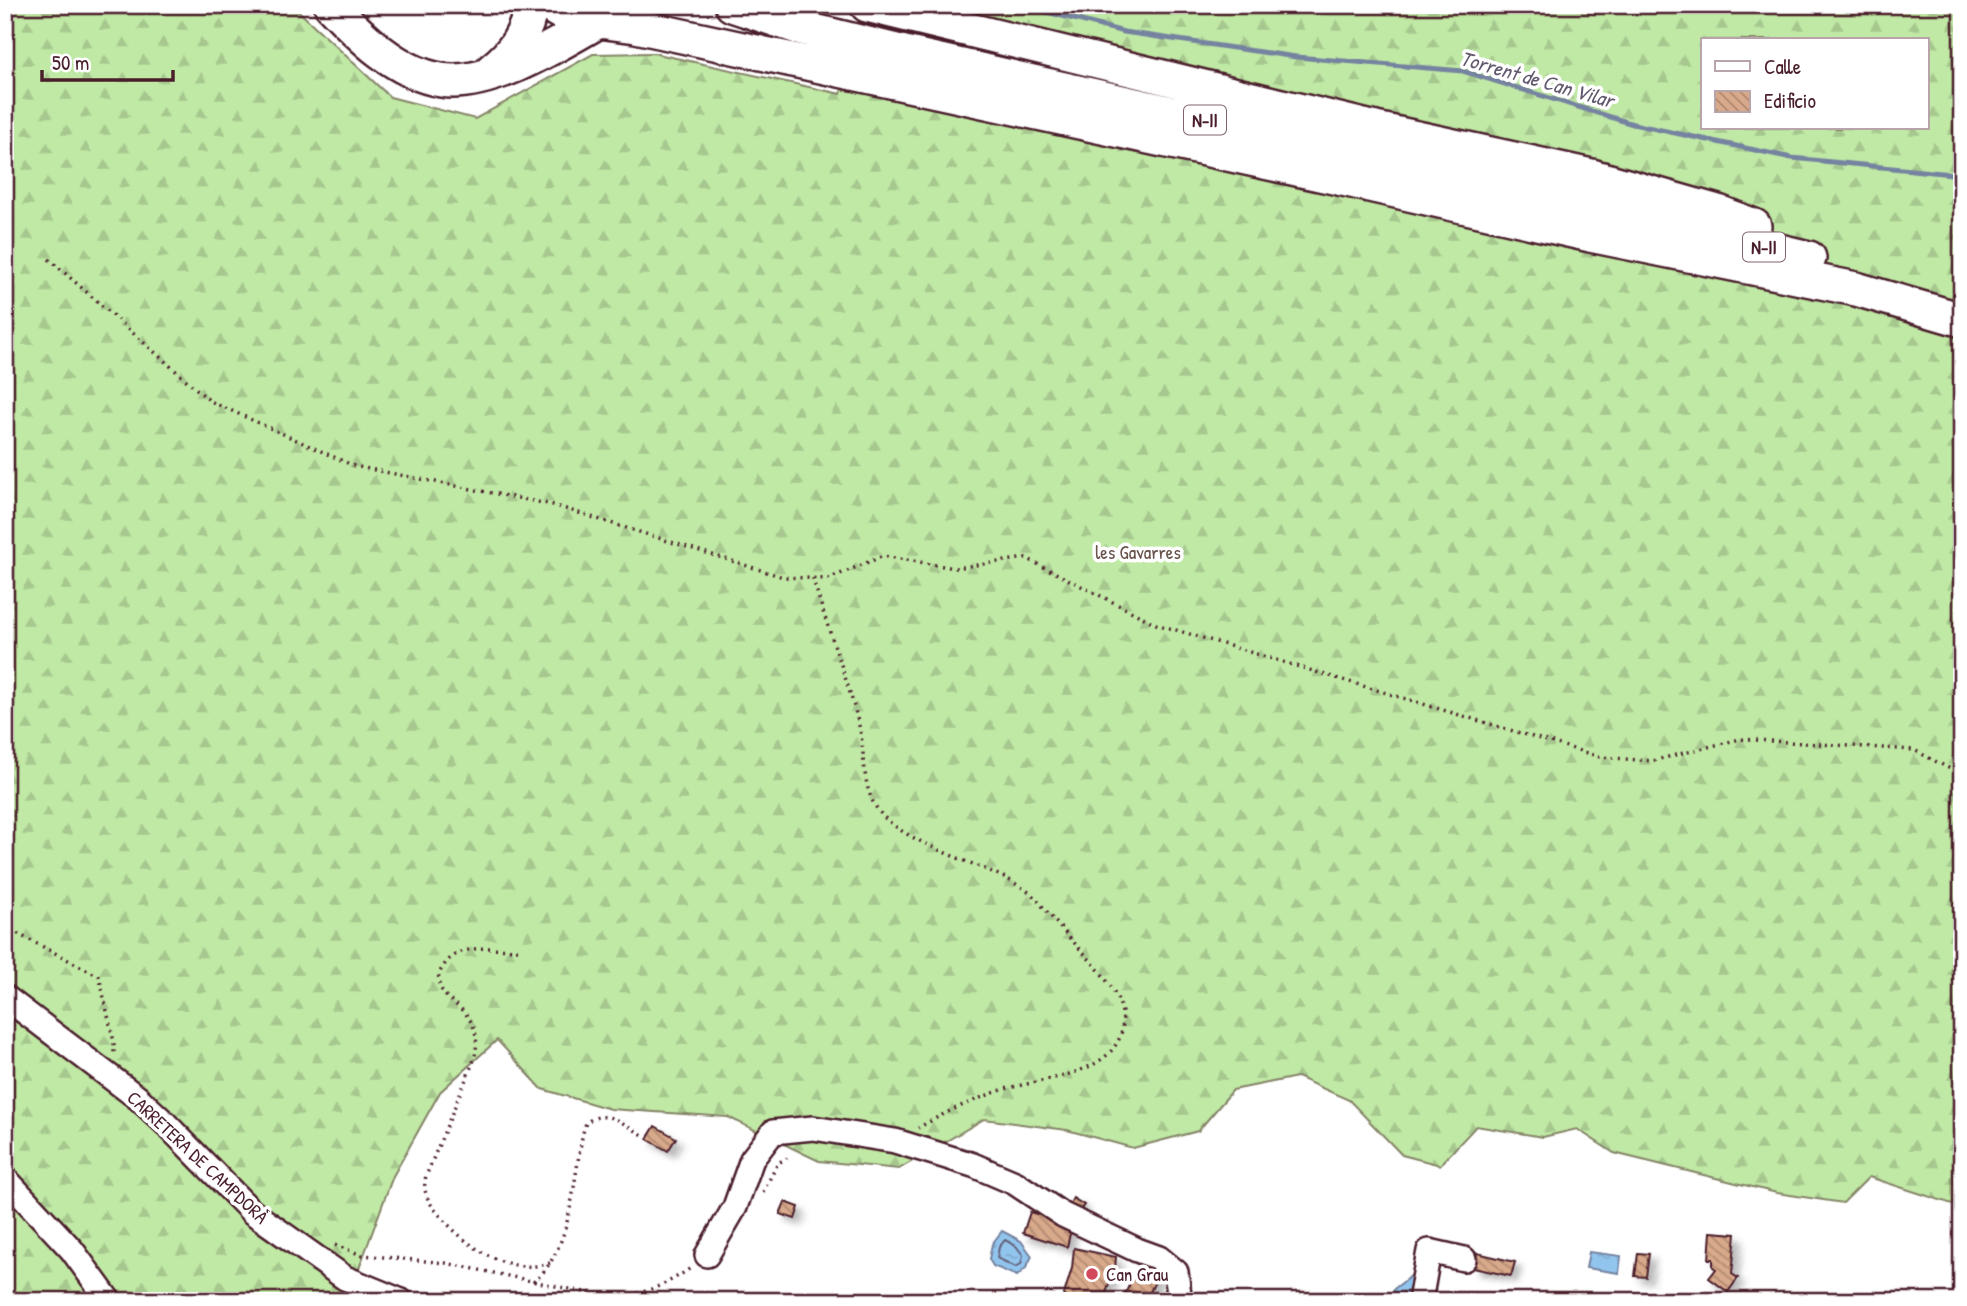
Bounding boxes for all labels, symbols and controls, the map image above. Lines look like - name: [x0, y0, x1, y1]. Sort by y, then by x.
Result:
- scale bar: [42, 38, 173, 82]
- legend: [1701, 38, 1928, 130]
- water label: Torrent de Can Vilar: [1457, 43, 1620, 116]
- text: 50 m: [52, 48, 89, 77]
- text: Calle: [1764, 52, 1801, 81]
- text: Edificio: [1764, 86, 1816, 115]
- road number: N-II: [1184, 106, 1226, 134]
- road number: N-II: [1743, 232, 1785, 262]
- park label: les Gavarres: [1095, 539, 1181, 565]
- street label: CARRETERA DE CAMPDORÀ: [122, 1085, 274, 1229]
- place label: Can Grau: [1106, 1261, 1169, 1287]
- marker: Can Grau: [1084, 1266, 1100, 1282]

